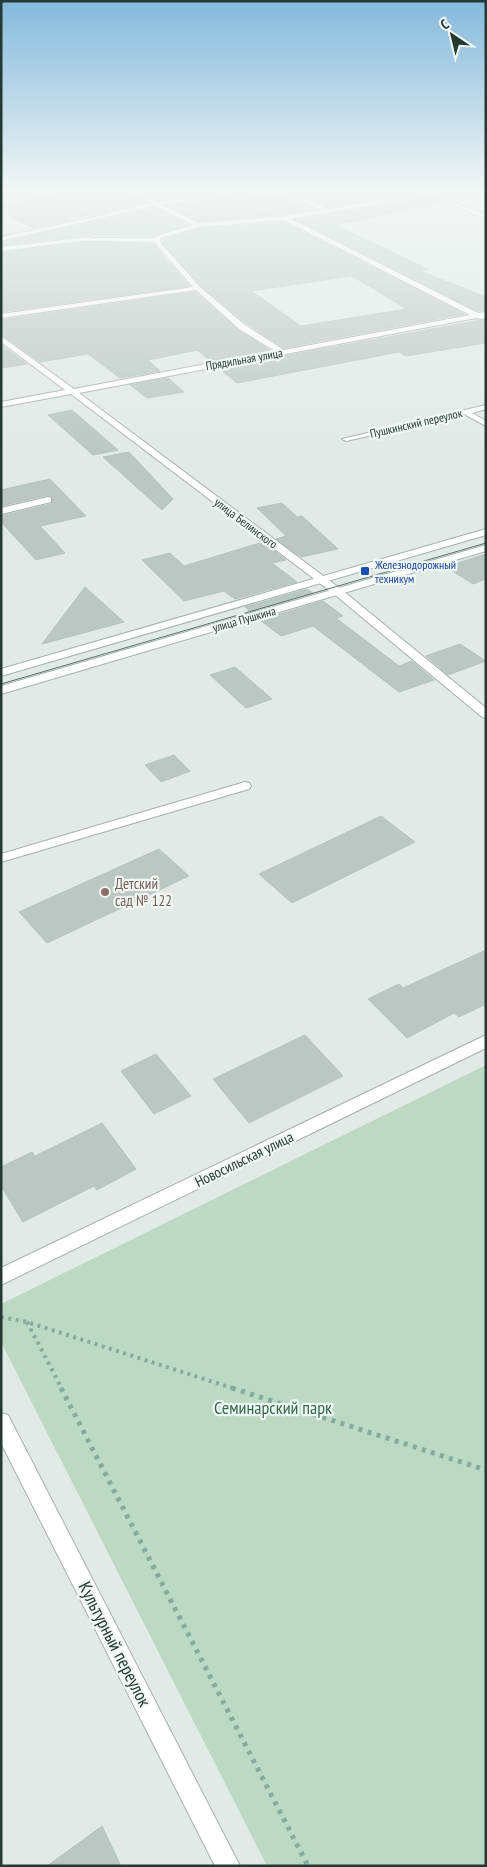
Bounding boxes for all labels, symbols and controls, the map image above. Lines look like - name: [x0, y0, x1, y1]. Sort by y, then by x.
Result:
- north arrow: [427, 10, 477, 60]
- text: С: [437, 15, 453, 34]
- street label: Прядильная улица: [204, 345, 284, 373]
- street label: Пушкинский переулок: [368, 405, 464, 441]
- street label: улица Белинского: [211, 494, 281, 552]
- place label: Железнодорожный техникум: [374, 557, 456, 586]
- marker: Железнодорожный техникум: [359, 565, 371, 577]
- street label: улица Пушкина: [211, 603, 278, 635]
- place label: Детский сад № 122: [115, 874, 172, 910]
- marker: Детский сад № 122: [99, 886, 111, 898]
- street label: Новосильская улица: [192, 1127, 296, 1191]
- park label: Семинарский парк: [214, 1396, 332, 1419]
- street label: Культурный переулок: [74, 1578, 156, 1710]

